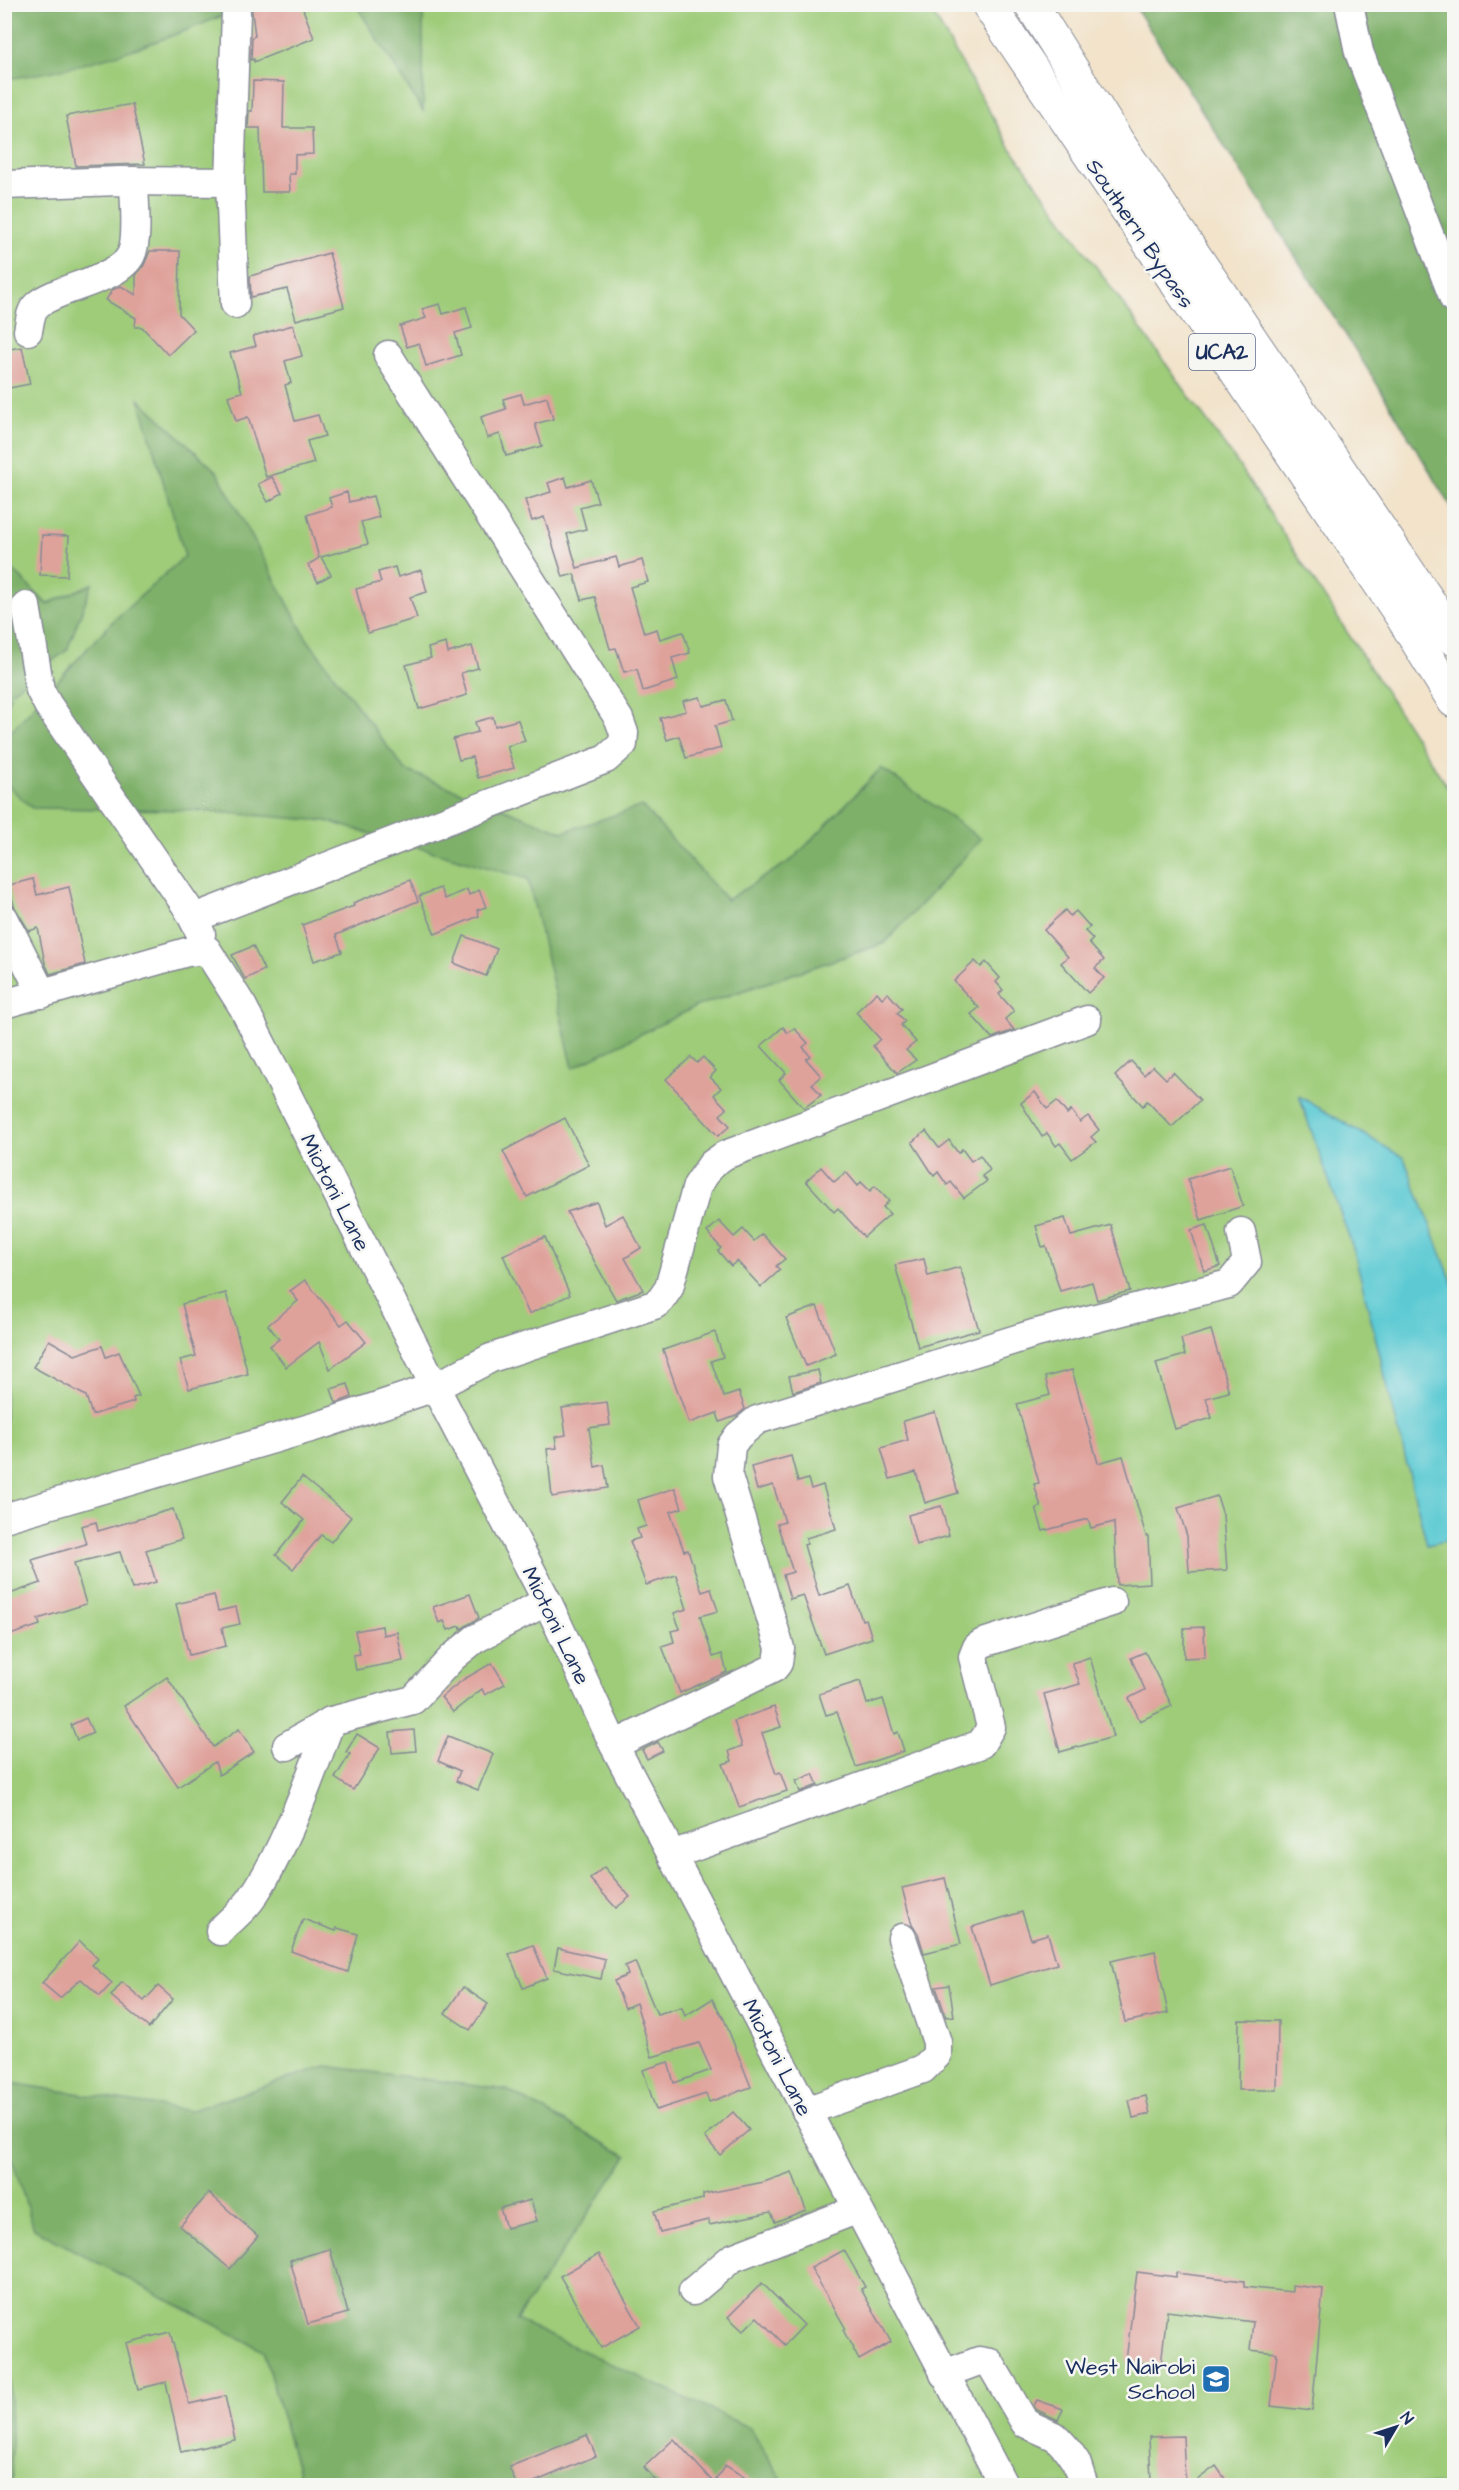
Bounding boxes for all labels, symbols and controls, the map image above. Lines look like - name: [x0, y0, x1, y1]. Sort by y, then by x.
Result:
- street label: Southern Bypass: [1077, 153, 1201, 315]
- road number: UCA2: [1189, 334, 1255, 370]
- street label: Miotoni Lane: [292, 1129, 377, 1257]
- street label: Miotoni Lane: [514, 1562, 598, 1690]
- street label: Miotoni Lane: [734, 1994, 819, 2122]
- place label: West Nairobi School: [1065, 2352, 1195, 2408]
- school or university icon: West Nairobi School: [1200, 2363, 1232, 2395]
- north arrow: [1366, 2397, 1426, 2457]
- text: N: [1395, 2407, 1419, 2429]

